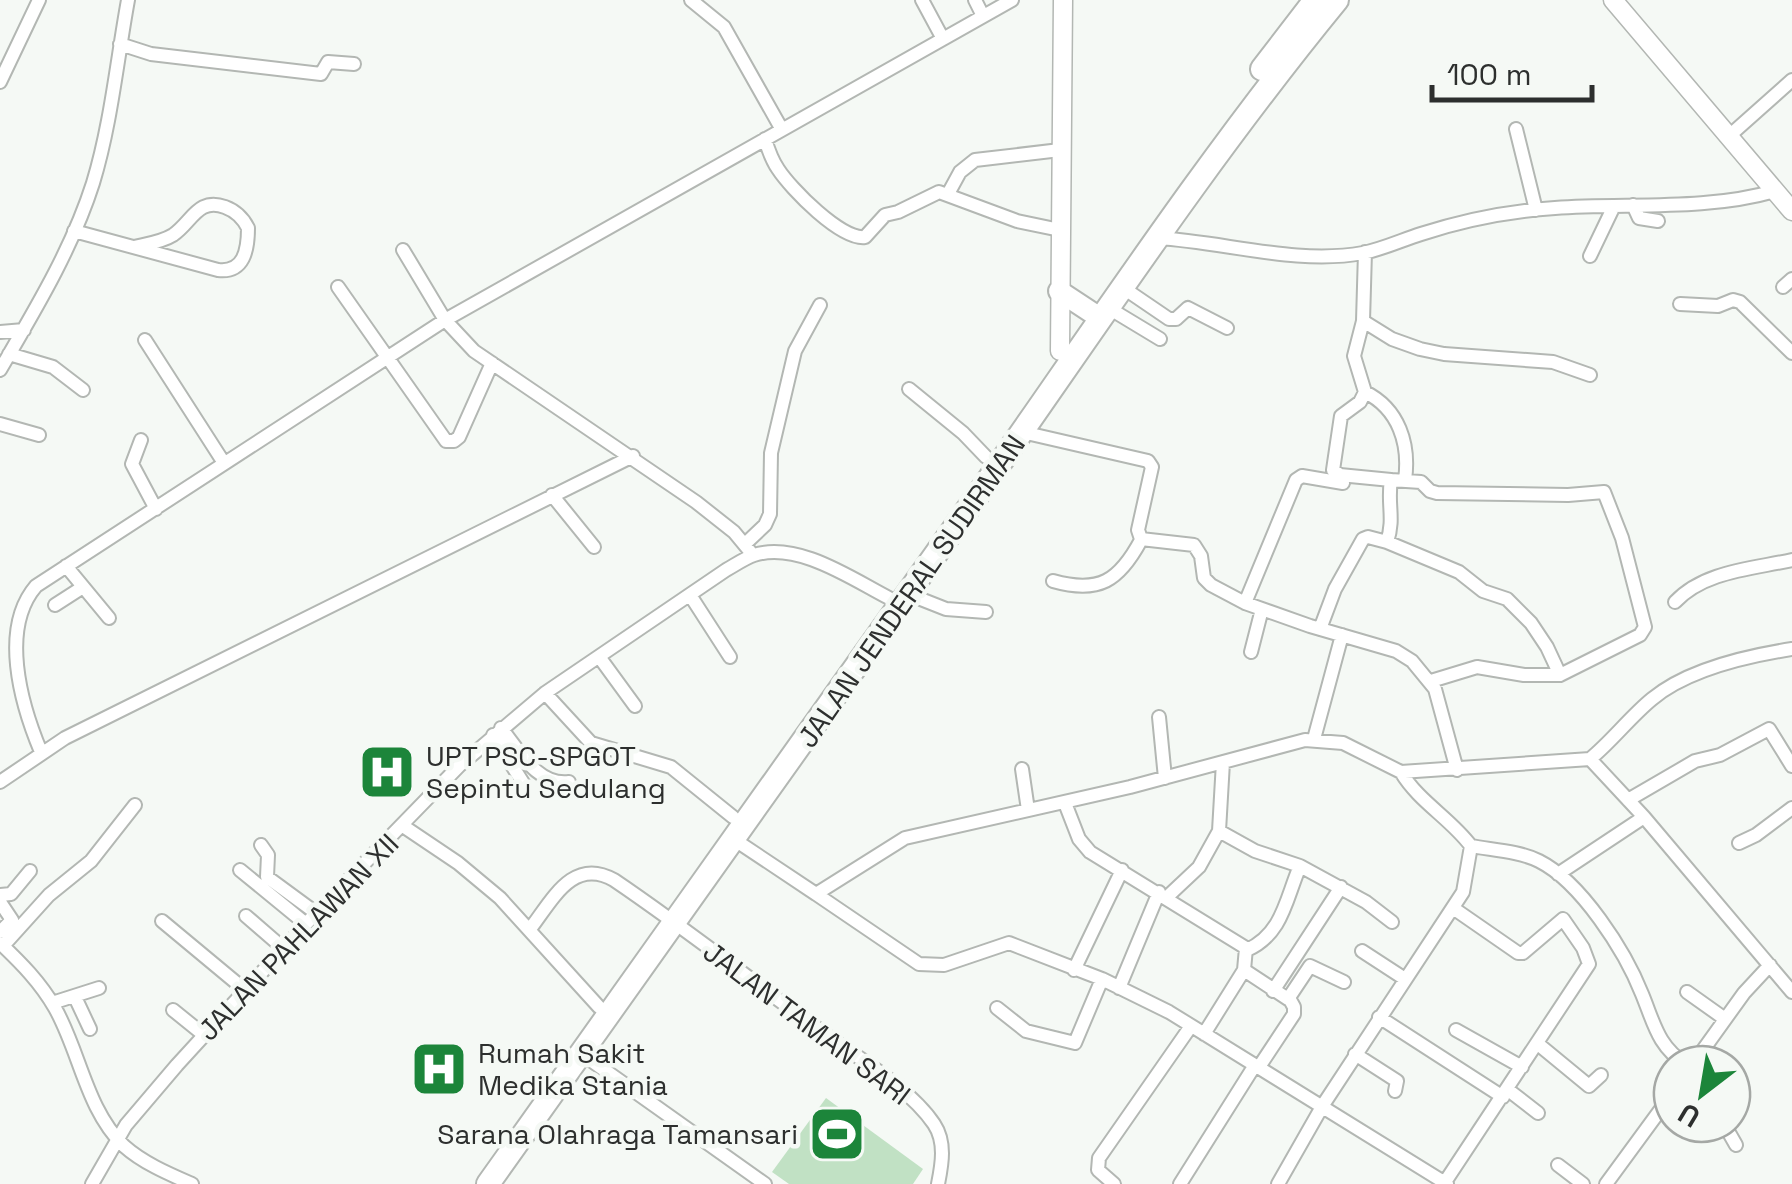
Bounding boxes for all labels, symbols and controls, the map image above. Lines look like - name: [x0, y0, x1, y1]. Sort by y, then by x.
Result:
- scale bar: [1432, 40, 1592, 102]
- text: 100 m: [1447, 55, 1532, 94]
- street label: JALAN JENDERAL SUDIRMAN: [789, 428, 1033, 754]
- place label: UPT PSC-SPGOT Sepintu Sedulang: [426, 738, 666, 806]
- hospital icon: UPT PSC-SPGOT Sepintu Sedulang: [357, 742, 417, 802]
- street label: JALAN PAHLAWAN XII: [190, 826, 406, 1048]
- street label: JALAN TAMAN SARI: [696, 933, 918, 1113]
- place label: Rumah Sakit Medika Stania: [478, 1035, 668, 1103]
- hospital icon: Rumah Sakit Medika Stania: [409, 1039, 469, 1099]
- north arrow: [1652, 1044, 1752, 1144]
- text: U: [1672, 1095, 1706, 1136]
- sports icon: Sarana Olahraga Tamansari: [807, 1104, 867, 1164]
- place label: Sarana Olahraga Tamansari: [437, 1116, 798, 1152]

